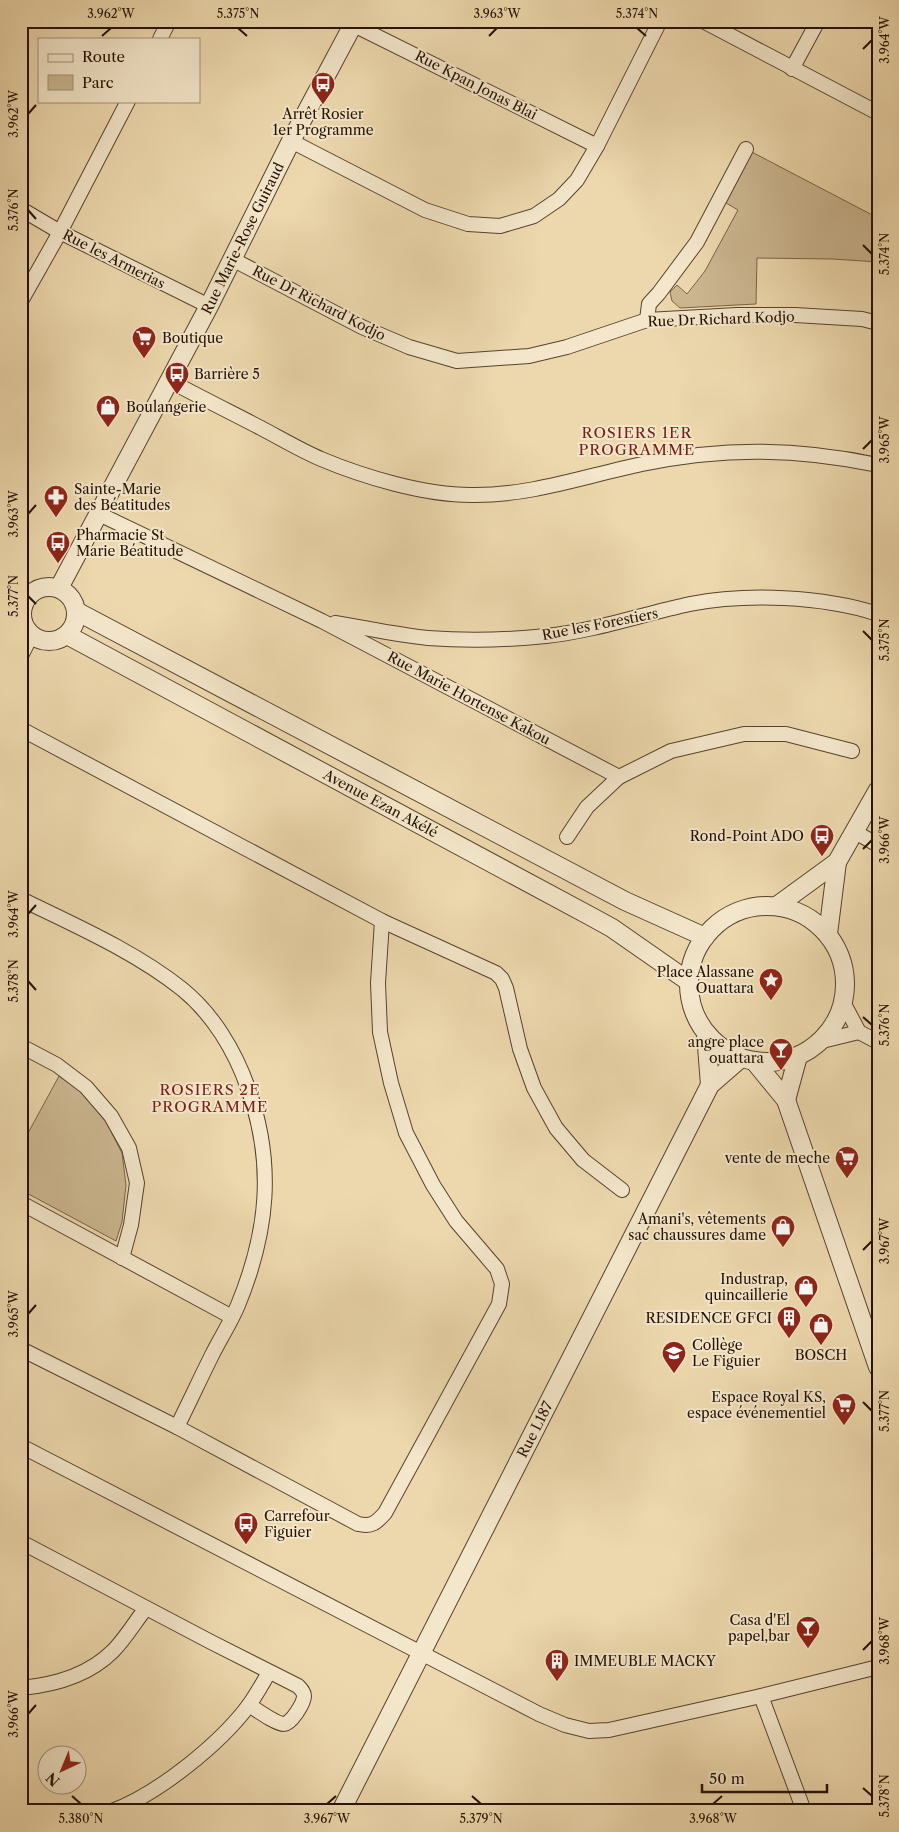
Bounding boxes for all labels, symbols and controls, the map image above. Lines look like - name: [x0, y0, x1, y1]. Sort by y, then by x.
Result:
- text: 3.962°W: [87, 6, 136, 21]
- text: 5.375°N: [217, 6, 259, 21]
- text: 3.963°W: [473, 6, 521, 21]
- text: 5.374°N: [616, 6, 658, 21]
- text: 3.964°W: [877, 15, 892, 64]
- legend: [38, 38, 200, 102]
- street label: Rue Kpan Jonas Blai: [412, 46, 540, 124]
- text: Route: [82, 47, 125, 66]
- bus stop icon: Arrêt Rosier 1er Programme: [310, 71, 336, 105]
- text: Parc: [82, 73, 114, 92]
- text: 3.962°W: [6, 89, 21, 138]
- place label: Arrêt Rosier 1er Programme: [272, 105, 374, 139]
- street label: Rue Marie-Rose Guiraud: [197, 159, 288, 317]
- text: 5.376°N: [6, 189, 21, 231]
- street label: Rue les Armerias: [60, 225, 168, 293]
- text: 5.374°N: [877, 233, 892, 275]
- street label: Rue Dr Richard Kodjo: [249, 262, 389, 344]
- street label: Rue Dr Richard Kodjo: [647, 307, 795, 331]
- supermarket icon: Boutique: [131, 325, 157, 359]
- place label: Boutique: [162, 329, 223, 347]
- bus stop icon: Barrière 5: [164, 361, 190, 395]
- place label: Barrière 5: [194, 365, 260, 383]
- shop icon: Boulangerie: [95, 394, 121, 428]
- place label: Boulangerie: [126, 398, 207, 416]
- text: 3.965°W: [877, 416, 892, 464]
- district label: ROSIERS 1ER PROGRAMME: [579, 423, 695, 459]
- place label: Sainte-Marie des Béatitudes: [74, 480, 170, 514]
- pharmacy icon: Sainte-Marie des Béatitudes: [43, 484, 69, 518]
- text: 3.963°W: [6, 490, 21, 538]
- place label: Pharmacie St Marie Béatitude: [76, 526, 183, 560]
- bus stop icon: Pharmacie St Marie Béatitude: [45, 530, 71, 564]
- text: 5.377°N: [6, 575, 21, 617]
- street label: Rue les Forestiers: [540, 604, 660, 644]
- text: 5.375°N: [877, 619, 892, 661]
- street label: Rue Marie Hortense Kakou: [384, 647, 554, 749]
- street label: Avenue Ezan Akélé: [319, 765, 441, 842]
- text: 3.966°W: [877, 815, 892, 864]
- bus stop icon: Rond-Point ADO: [809, 823, 835, 857]
- place label: Rond-Point ADO: [690, 827, 804, 845]
- text: 3.964°W: [6, 889, 21, 938]
- text: 5.378°N: [6, 959, 21, 1003]
- place label: Place Alassane Ouattara: [657, 963, 755, 997]
- place icon: Place Alassane Ouattara: [758, 967, 784, 1001]
- text: 5.376°N: [877, 1004, 892, 1046]
- place label: angre place ouattara: [688, 1033, 765, 1067]
- bar icon: angre place ouattara: [768, 1037, 794, 1071]
- district label: ROSIERS 2E PROGRAMME: [152, 1080, 268, 1116]
- supermarket icon: vente de meche: [834, 1145, 860, 1179]
- place label: vente de meche: [724, 1149, 830, 1167]
- place label: Amani's, vêtements sac chaussures dame: [628, 1210, 766, 1244]
- shop icon: Amani's, vêtements sac chaussures dame: [770, 1214, 796, 1248]
- text: 3.967°W: [877, 1217, 892, 1264]
- place label: Industrap, quincaillerie: [705, 1270, 788, 1304]
- shop icon: Industrap, quincaillerie: [793, 1274, 819, 1308]
- text: 3.965°W: [6, 1290, 21, 1338]
- building icon: RESIDENCE GFCI: [776, 1305, 802, 1339]
- place label: RESIDENCE GFCI: [646, 1309, 772, 1327]
- shop icon: BOSCH: [808, 1312, 834, 1346]
- place label: Collège Le Figuier: [692, 1336, 760, 1370]
- school or university icon: Collège Le Figuier: [661, 1340, 687, 1374]
- place label: BOSCH: [795, 1346, 847, 1364]
- place label: Espace Royal KS, espace événementiel: [687, 1388, 826, 1422]
- text: 5.377°N: [877, 1390, 892, 1432]
- supermarket icon: Espace Royal KS, espace événementiel: [831, 1392, 857, 1426]
- street label: Rue L187: [513, 1398, 557, 1461]
- place label: Carrefour Figuier: [264, 1507, 330, 1541]
- bus stop icon: Carrefour Figuier: [233, 1511, 259, 1545]
- place label: Casa d'El papel,bar: [728, 1611, 790, 1645]
- bar icon: Casa d'El papel,bar: [795, 1615, 821, 1649]
- text: 3.968°W: [877, 1616, 892, 1665]
- building icon: IMMEUBLE MACKY: [544, 1648, 570, 1682]
- place label: IMMEUBLE MACKY: [574, 1652, 717, 1670]
- text: 3.966°W: [6, 1689, 21, 1738]
- north arrow: [38, 1744, 88, 1794]
- scale bar: [702, 1762, 826, 1794]
- text: N: [42, 1769, 64, 1790]
- text: 50 m: [709, 1769, 745, 1788]
- text: 5.378°N: [877, 1774, 892, 1818]
- text: 5.380°N: [59, 1811, 104, 1826]
- text: 3.967°W: [304, 1811, 351, 1826]
- text: 5.379°N: [459, 1811, 503, 1826]
- text: 3.968°W: [689, 1811, 738, 1826]

